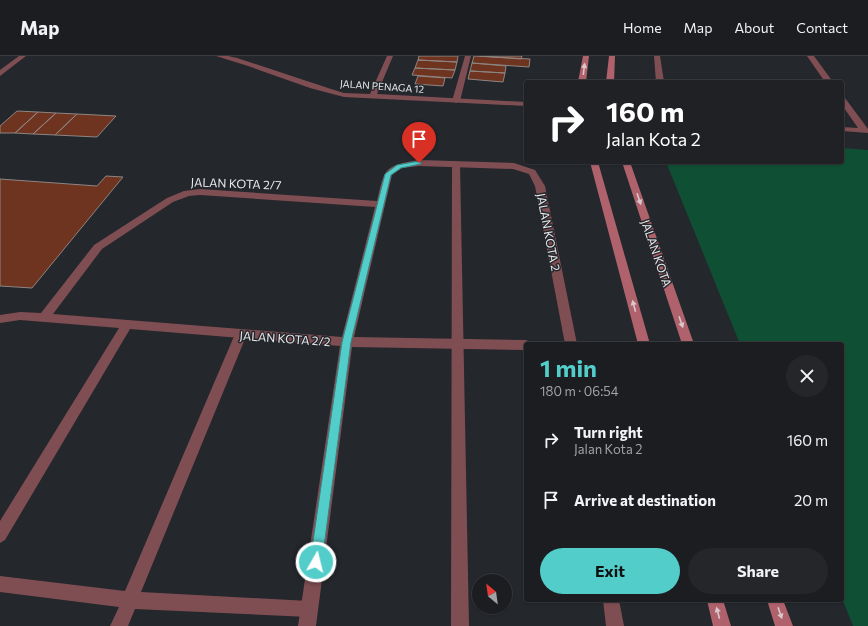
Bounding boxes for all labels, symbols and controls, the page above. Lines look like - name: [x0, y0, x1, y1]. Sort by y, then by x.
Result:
- text: Map: [20, 16, 59, 39]
- text: Home: [623, 19, 662, 36]
- text: Map: [684, 19, 712, 36]
- text: About: [734, 19, 774, 36]
- text: Contact: [796, 19, 848, 36]
- one-way arrow: [581, 63, 587, 75]
- street label: JALAN PENAGA 12: [340, 77, 425, 95]
- text: 160 m: [606, 94, 684, 128]
- icon: right: [540, 96, 592, 148]
- pin: [402, 122, 436, 163]
- icon: arrive: [408, 128, 430, 150]
- text: Jalan Kota 2: [606, 128, 701, 150]
- street label: JALAN KOTA 2/7: [190, 174, 282, 193]
- street label: JALAN KOTA 2: [534, 192, 563, 273]
- one-way arrow: [636, 193, 642, 205]
- street label: JALAN KOTA: [638, 218, 675, 289]
- one-way arrow: [631, 300, 637, 312]
- one-way arrow: [678, 316, 684, 328]
- street label: JALAN KOTA 2/2: [239, 328, 331, 349]
- text: 1 min: [540, 353, 597, 382]
- button: close: [786, 355, 828, 397]
- text: 180 m · 06:54: [540, 383, 619, 399]
- text: Turn right: [574, 423, 643, 441]
- icon: right: [540, 429, 562, 451]
- text: 160 m: [787, 431, 828, 449]
- text: Jalan Kota 2: [574, 441, 642, 457]
- icon: arrive: [540, 489, 562, 511]
- text: Arrive at destination: [574, 491, 716, 509]
- text: 20 m: [794, 491, 828, 509]
- position arrow: [295, 541, 337, 583]
- button: Exit: [540, 548, 680, 594]
- button: Share: [688, 548, 828, 594]
- north arrow: [472, 574, 512, 614]
- map controls: [472, 574, 512, 614]
- one-way arrow: [715, 607, 721, 619]
- one-way arrow: [777, 607, 783, 619]

